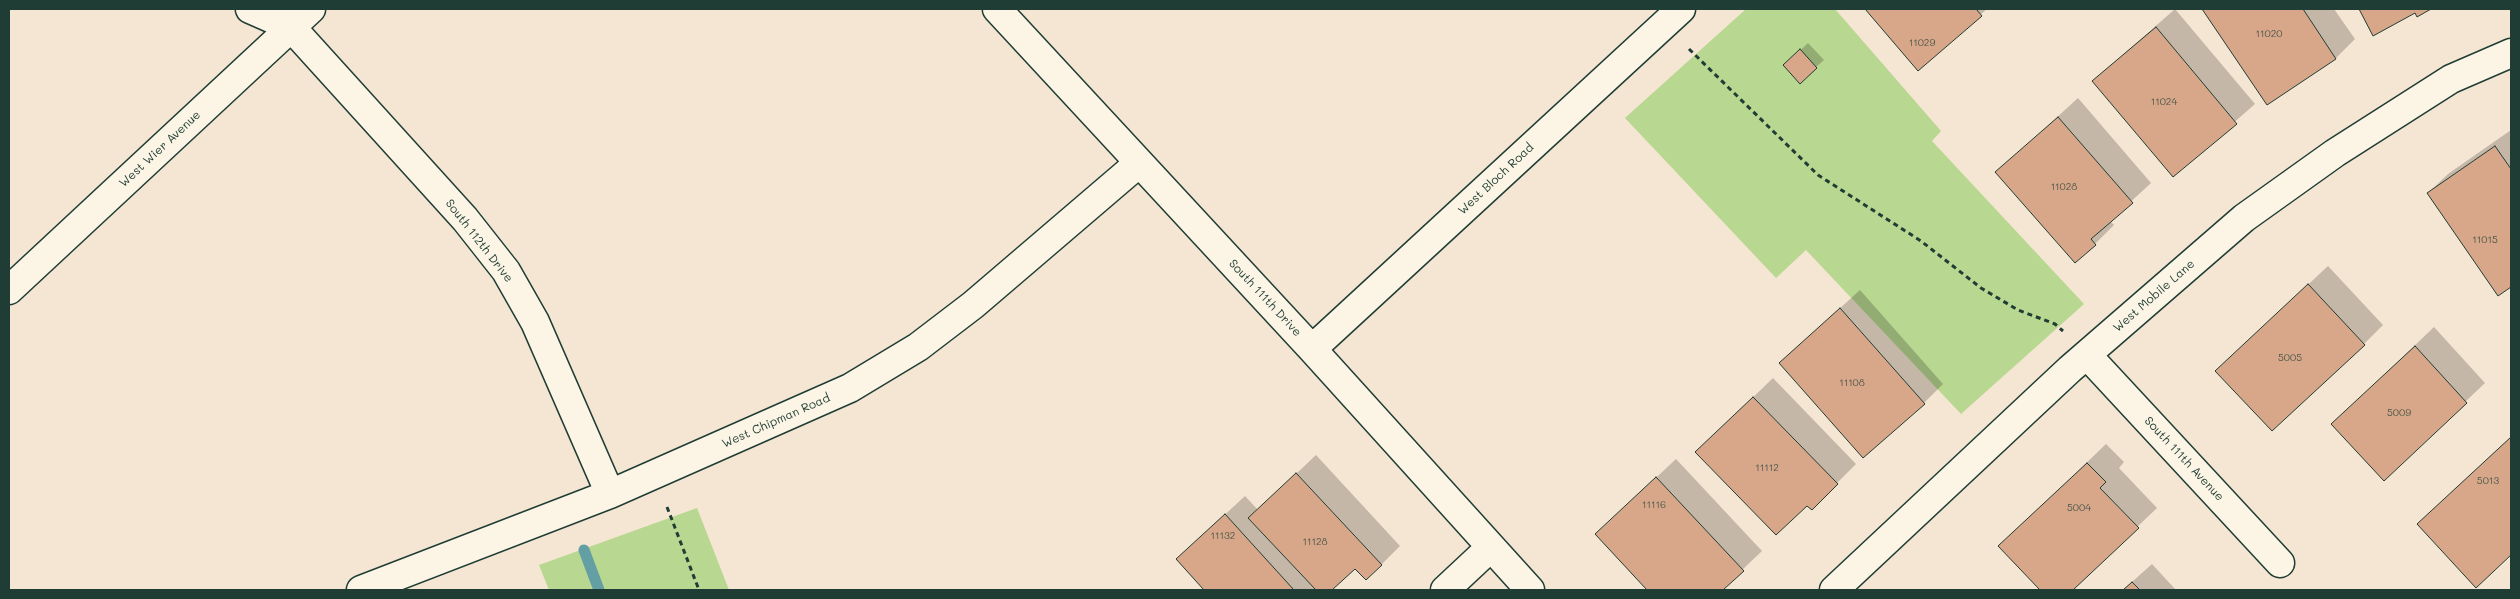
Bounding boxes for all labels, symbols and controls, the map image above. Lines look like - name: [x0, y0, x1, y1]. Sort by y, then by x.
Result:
- house number: 11020: [2256, 28, 2282, 40]
- house number: 11029: [1909, 37, 1935, 49]
- house number: 11024: [2151, 96, 2177, 108]
- street label: West Wier Avenue: [116, 108, 204, 190]
- street label: West Bloch Road: [1455, 140, 1537, 218]
- house number: 11028: [2051, 181, 2077, 193]
- street label: South 112th Drive: [442, 197, 516, 285]
- house number: 11015: [2472, 234, 2498, 246]
- street label: South 111th Drive: [1226, 257, 1304, 339]
- street label: West Mobile Lane: [2110, 257, 2198, 335]
- house number: 5005: [2278, 352, 2302, 364]
- house number: 11108: [1839, 377, 1865, 389]
- street label: West Chipman Road: [720, 391, 832, 451]
- house number: 5009: [2387, 407, 2411, 419]
- street label: South 111th Avenue: [2141, 414, 2227, 504]
- house number: 11112: [1755, 462, 1779, 474]
- house number: 5013: [2477, 475, 2499, 487]
- house number: 11116: [1642, 499, 1666, 511]
- house number: 5004: [2067, 502, 2091, 514]
- house number: 11132: [1211, 530, 1235, 542]
- house number: 11128: [1302, 536, 1328, 548]

